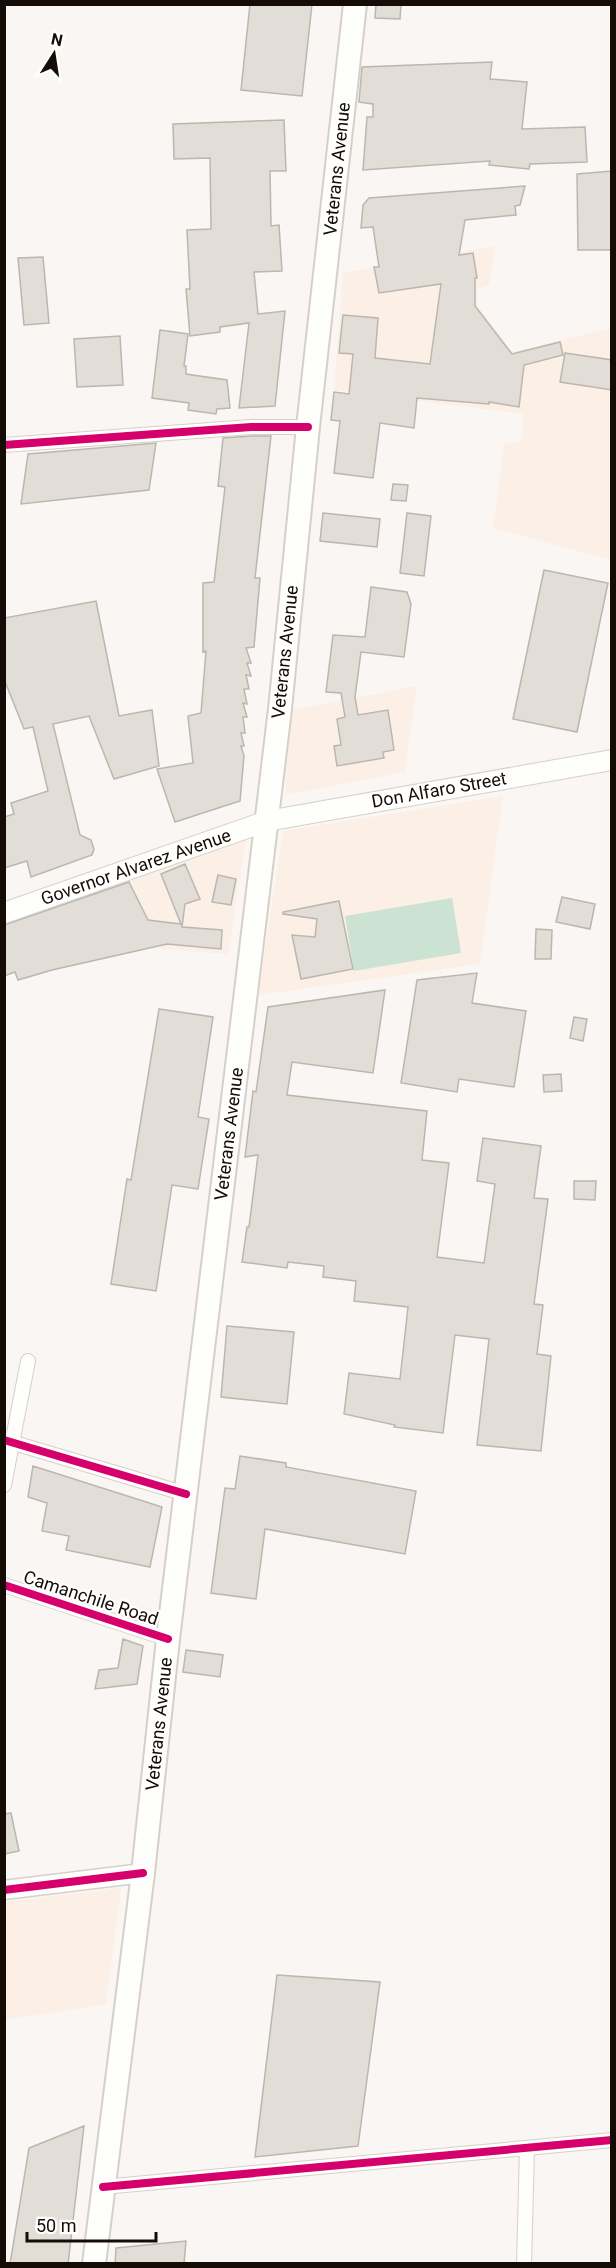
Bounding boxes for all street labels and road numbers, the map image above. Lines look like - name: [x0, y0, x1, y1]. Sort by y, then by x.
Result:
- street label: Veterans Avenue: [319, 101, 354, 237]
- street label: Veterans Avenue: [267, 584, 302, 720]
- street label: Don Alfaro Street: [370, 767, 508, 812]
- street label: Governor Alvarez Avenue: [38, 824, 234, 909]
- street label: Veterans Avenue: [210, 1066, 247, 1202]
- street label: Camanchile Road: [21, 1566, 161, 1629]
- street label: Veterans Avenue: [141, 1656, 176, 1792]

